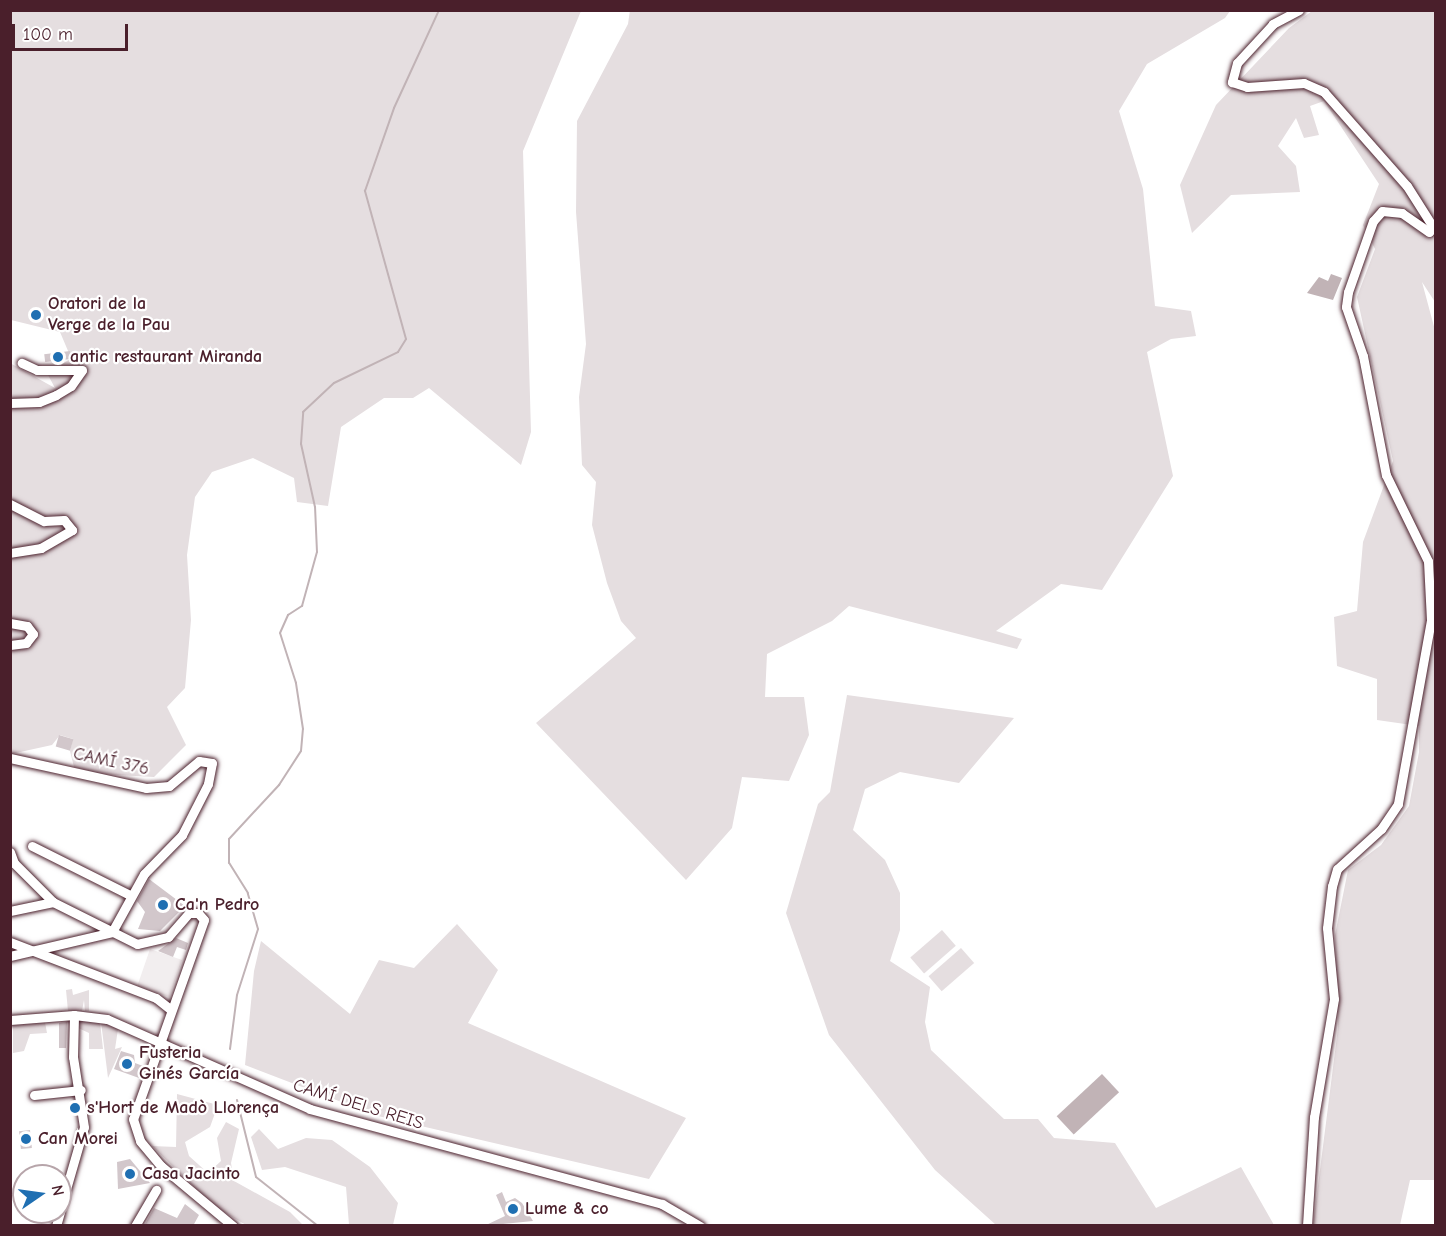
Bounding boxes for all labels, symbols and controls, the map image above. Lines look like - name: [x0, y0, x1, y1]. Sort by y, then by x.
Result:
- scale bar: [15, 12, 130, 50]
- text: 100 m: [23, 24, 73, 45]
- place label: Oratori de la Verge de la Pau: [48, 294, 170, 336]
- marker: Oratori de la Verge de la Pau: [29, 308, 43, 322]
- place label: antic restaurant Miranda: [70, 346, 262, 368]
- marker: antic restaurant Miranda: [51, 350, 65, 364]
- street label: CAMÍ 376: [71, 743, 151, 781]
- place label: Ca'n Pedro: [175, 894, 259, 916]
- marker: Ca'n Pedro: [156, 898, 170, 912]
- place label: Fusteria Ginés García: [139, 1043, 239, 1086]
- marker: Fusteria Ginés García: [120, 1057, 134, 1071]
- street label: CAMÍ DELS REIS: [290, 1075, 426, 1135]
- place label: s'Hort de Madò Llorença: [87, 1097, 279, 1119]
- marker: s'Hort de Madò Llorença: [68, 1101, 82, 1115]
- place label: Can Morei: [38, 1128, 118, 1150]
- marker: Can Morei: [19, 1132, 33, 1146]
- place label: Casa Jacinto: [142, 1163, 240, 1185]
- north arrow: [12, 1164, 72, 1224]
- marker: Casa Jacinto: [123, 1167, 137, 1181]
- text: N: [48, 1183, 68, 1198]
- place label: Lume & co: [525, 1198, 609, 1220]
- marker: Lume & co: [506, 1202, 520, 1216]

